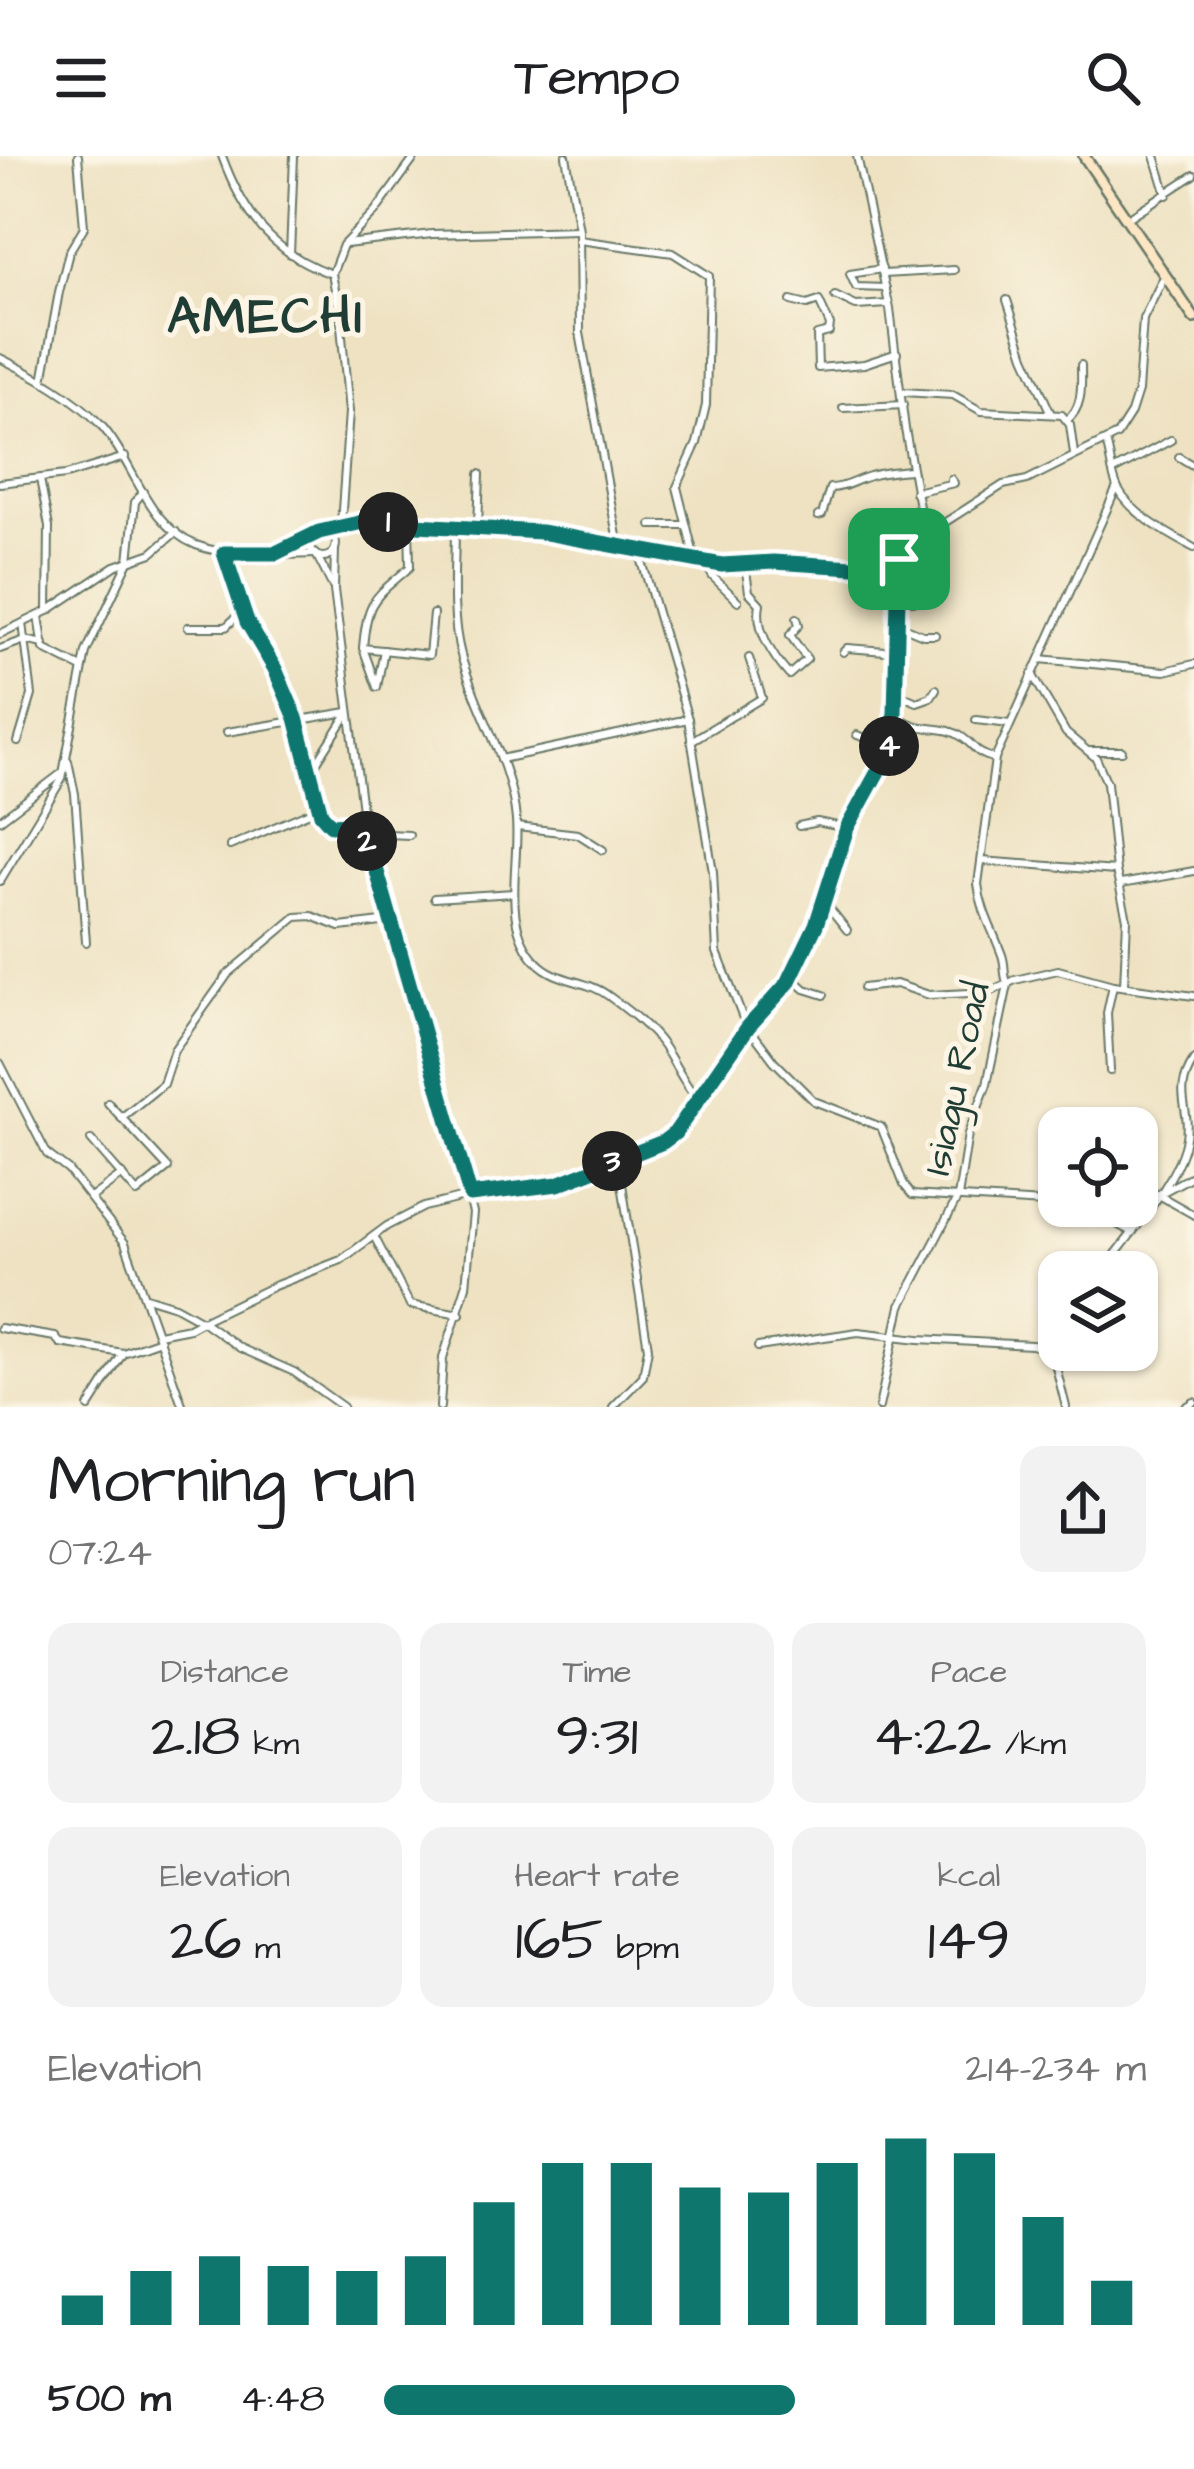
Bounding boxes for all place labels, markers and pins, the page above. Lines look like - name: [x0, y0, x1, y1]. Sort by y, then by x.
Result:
- pin: 1: [358, 492, 418, 552]
- pin: [848, 508, 950, 610]
- pin: 4: [859, 716, 919, 776]
- pin: 2: [337, 811, 397, 871]
- pin: 3: [582, 1131, 642, 1191]

